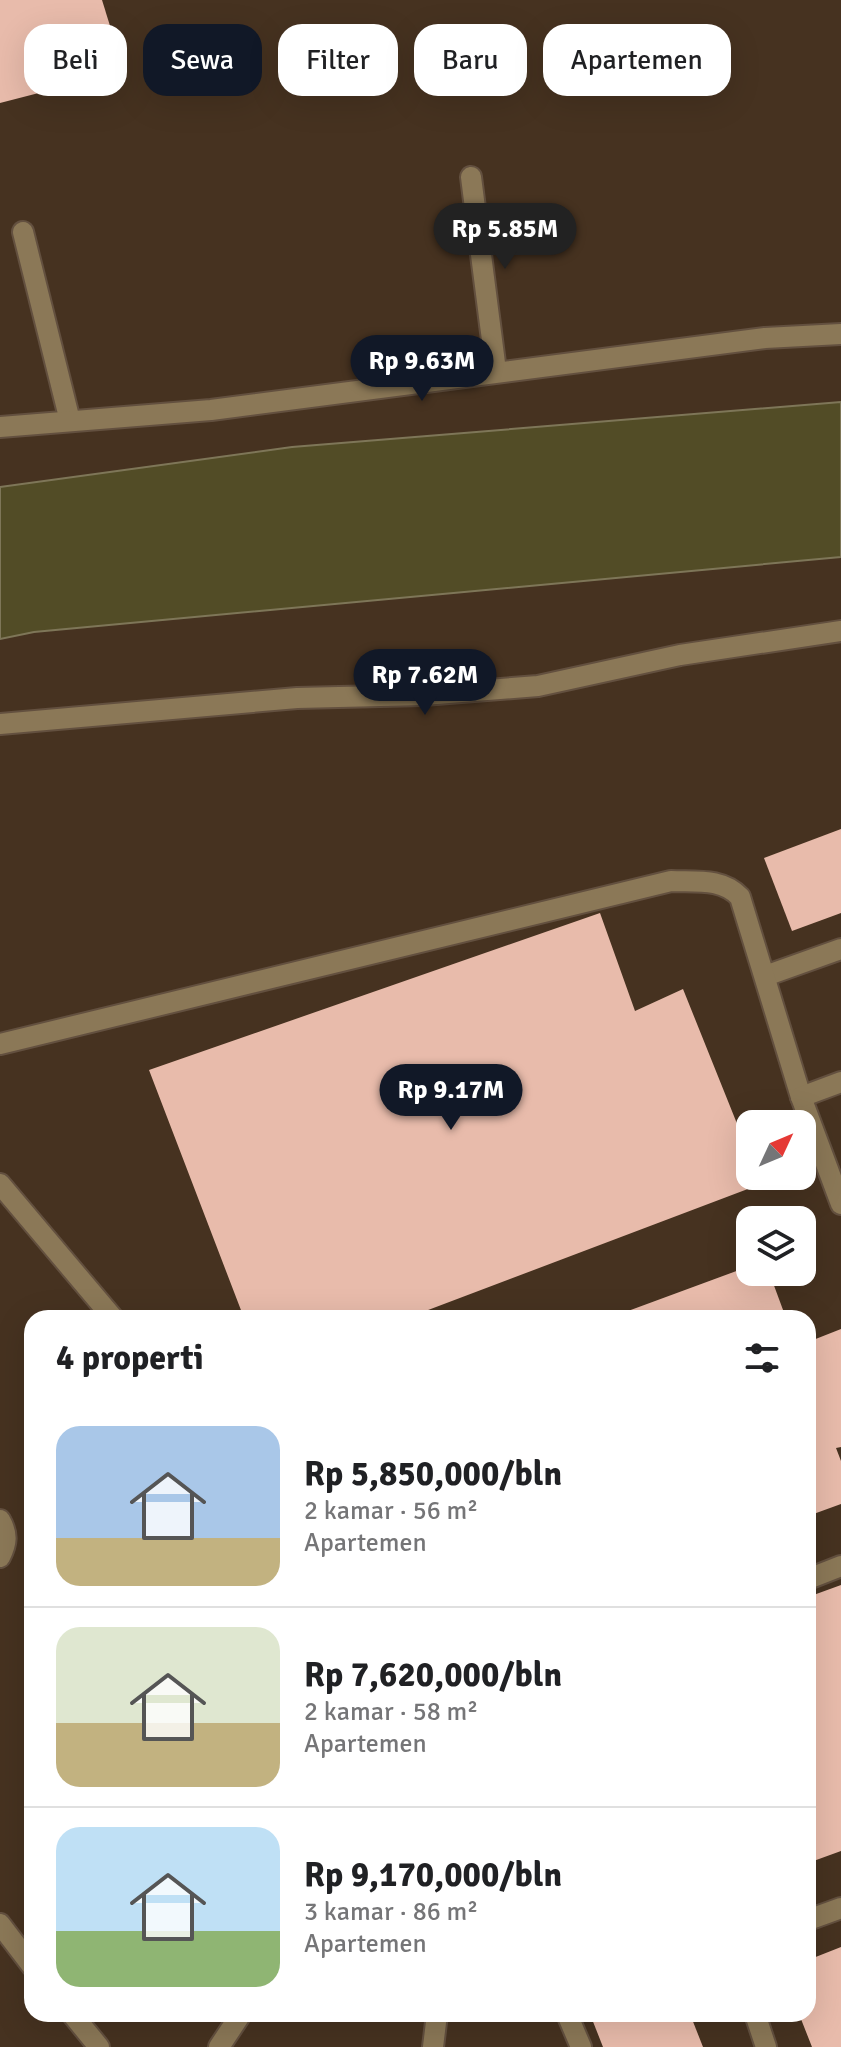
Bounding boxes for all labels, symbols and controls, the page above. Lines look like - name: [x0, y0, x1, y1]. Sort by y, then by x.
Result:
- chip: Beli: [24, 24, 127, 96]
- chip: Sewa: [143, 24, 262, 96]
- chip: Filter: [278, 24, 398, 96]
- chip: Baru: [414, 24, 527, 96]
- chip: Apartemen: [543, 24, 731, 96]
- pin: Rp 5.85M: [422, 203, 588, 271]
- text: Rp 5.85M: [452, 213, 558, 245]
- pin: Rp 9.63M: [339, 335, 505, 403]
- text: Rp 9.63M: [369, 345, 475, 377]
- pin: Rp 7.62M: [342, 649, 508, 717]
- text: Rp 7.62M: [372, 659, 478, 691]
- pin: Rp 9.17M: [368, 1064, 534, 1132]
- text: Rp 9.17M: [398, 1074, 504, 1106]
- north arrow: [736, 1110, 816, 1190]
- map controls: [736, 1110, 816, 1286]
- button: layers: [736, 1206, 816, 1286]
- icon: filters: [740, 1336, 784, 1380]
- text: 4 properti: [56, 1337, 204, 1379]
- text: Rp 5,850,000/bln: [304, 1453, 562, 1495]
- icon: home: [120, 1458, 216, 1554]
- text: 2 kamar · 56 m²: [304, 1495, 478, 1527]
- text: Apartemen: [304, 1527, 427, 1559]
- text: Rp 7,620,000/bln: [304, 1654, 562, 1696]
- icon: home: [120, 1659, 216, 1755]
- text: 2 kamar · 58 m²: [304, 1696, 478, 1728]
- text: Apartemen: [304, 1728, 427, 1760]
- text: Rp 9,170,000/bln: [304, 1854, 562, 1896]
- icon: home: [120, 1859, 216, 1955]
- text: 3 kamar · 86 m²: [304, 1896, 478, 1928]
- text: Apartemen: [304, 1928, 427, 1960]

